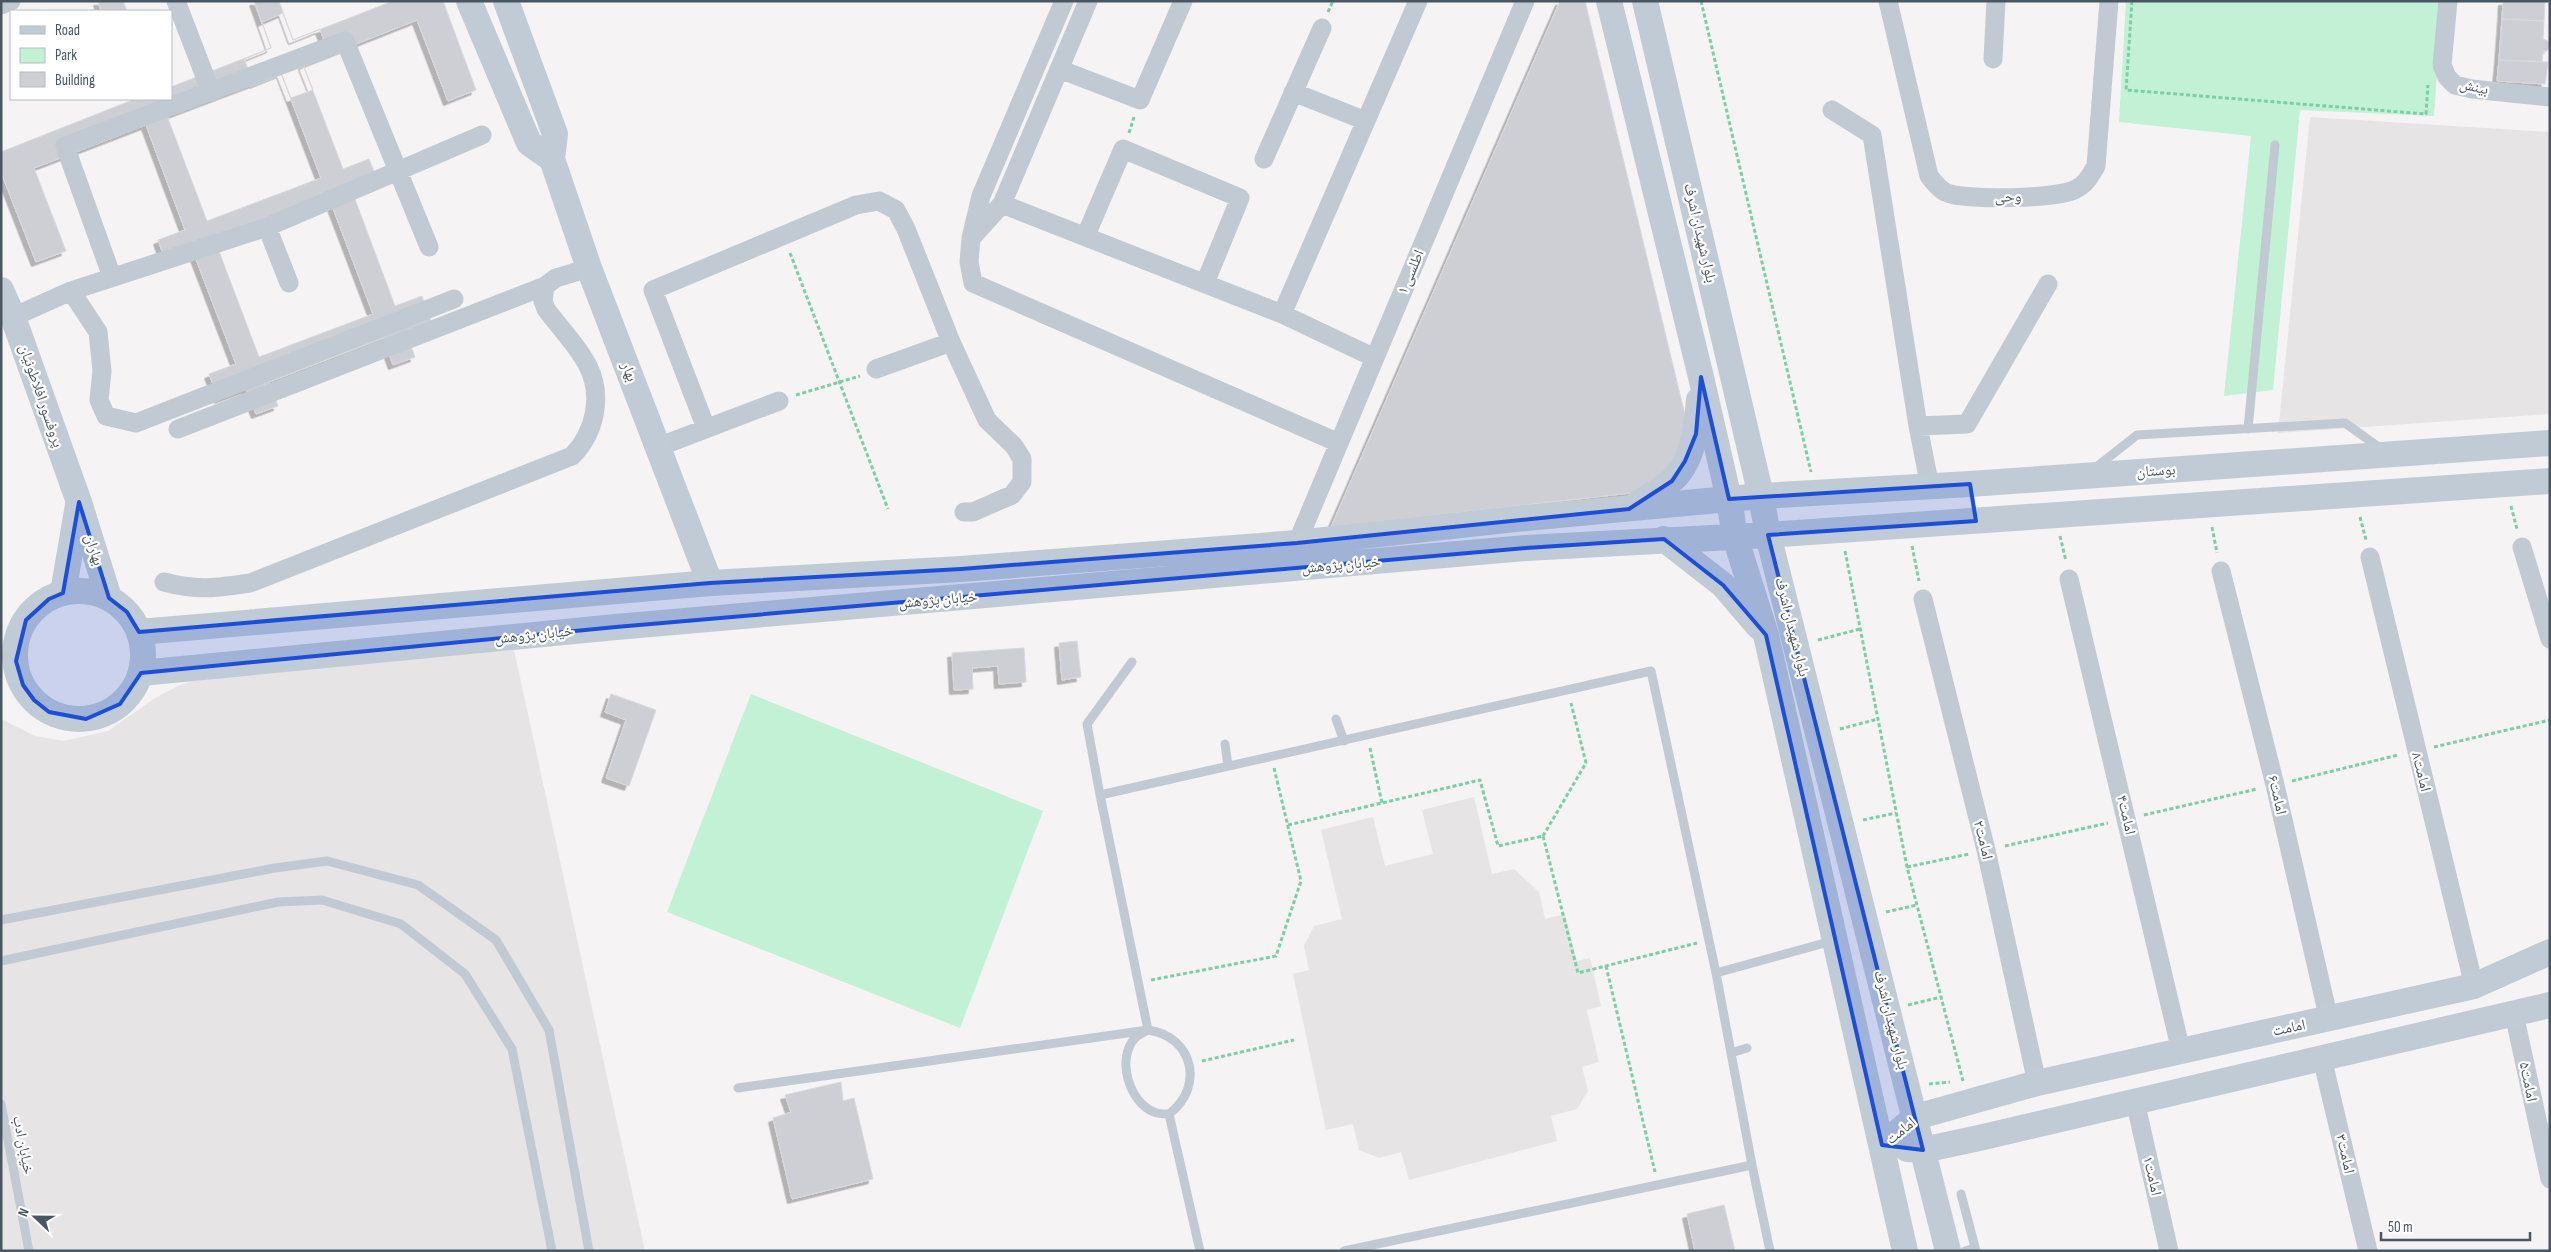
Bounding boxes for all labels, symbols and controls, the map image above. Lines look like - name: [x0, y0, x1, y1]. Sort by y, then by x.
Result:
- legend: [10, 10, 172, 100]
- text: Road: [55, 21, 80, 40]
- text: Park: [55, 46, 77, 65]
- text: Building: [55, 71, 95, 90]
- street label: بینش: [2458, 75, 2490, 99]
- street label: بلوار شهیدان اشرف: [1679, 181, 1721, 285]
- street label: وحی: [1994, 187, 2022, 207]
- street label: اطلسی ۱: [1393, 247, 1429, 297]
- street label: پروفسور افلاطونیان: [14, 342, 68, 450]
- street label: بهار: [616, 359, 641, 384]
- street label: بوستان: [2136, 460, 2176, 482]
- street label: بهاران: [80, 532, 108, 568]
- street label: خیابان پژوهش: [1301, 552, 1382, 578]
- street label: بلوار شهیدان اشرف: [1770, 575, 1814, 679]
- street label: خیابان پژوهش: [898, 587, 979, 613]
- street label: خیابان پژوهش: [494, 621, 575, 649]
- street label: امامت۸: [2407, 750, 2435, 794]
- street label: امامت۶: [2263, 773, 2291, 817]
- street label: امامت۴: [2112, 793, 2140, 837]
- street label: امامت۲: [1969, 818, 1997, 862]
- street label: بلوار شهیدان اشرف: [1869, 968, 1913, 1072]
- street label: امامت: [2271, 1015, 2307, 1041]
- street label: امامت۵: [2515, 1060, 2541, 1104]
- street label: امامت: [1882, 1113, 1920, 1149]
- street label: خیابان ادب: [8, 1114, 38, 1176]
- street label: امامت۳: [2331, 1132, 2359, 1176]
- street label: امامت۱: [2138, 1154, 2166, 1198]
- north arrow: [10, 1192, 60, 1242]
- text: N: [14, 1206, 33, 1219]
- scale bar: [2381, 1210, 2530, 1242]
- text: 50 m: [2388, 1218, 2413, 1237]

